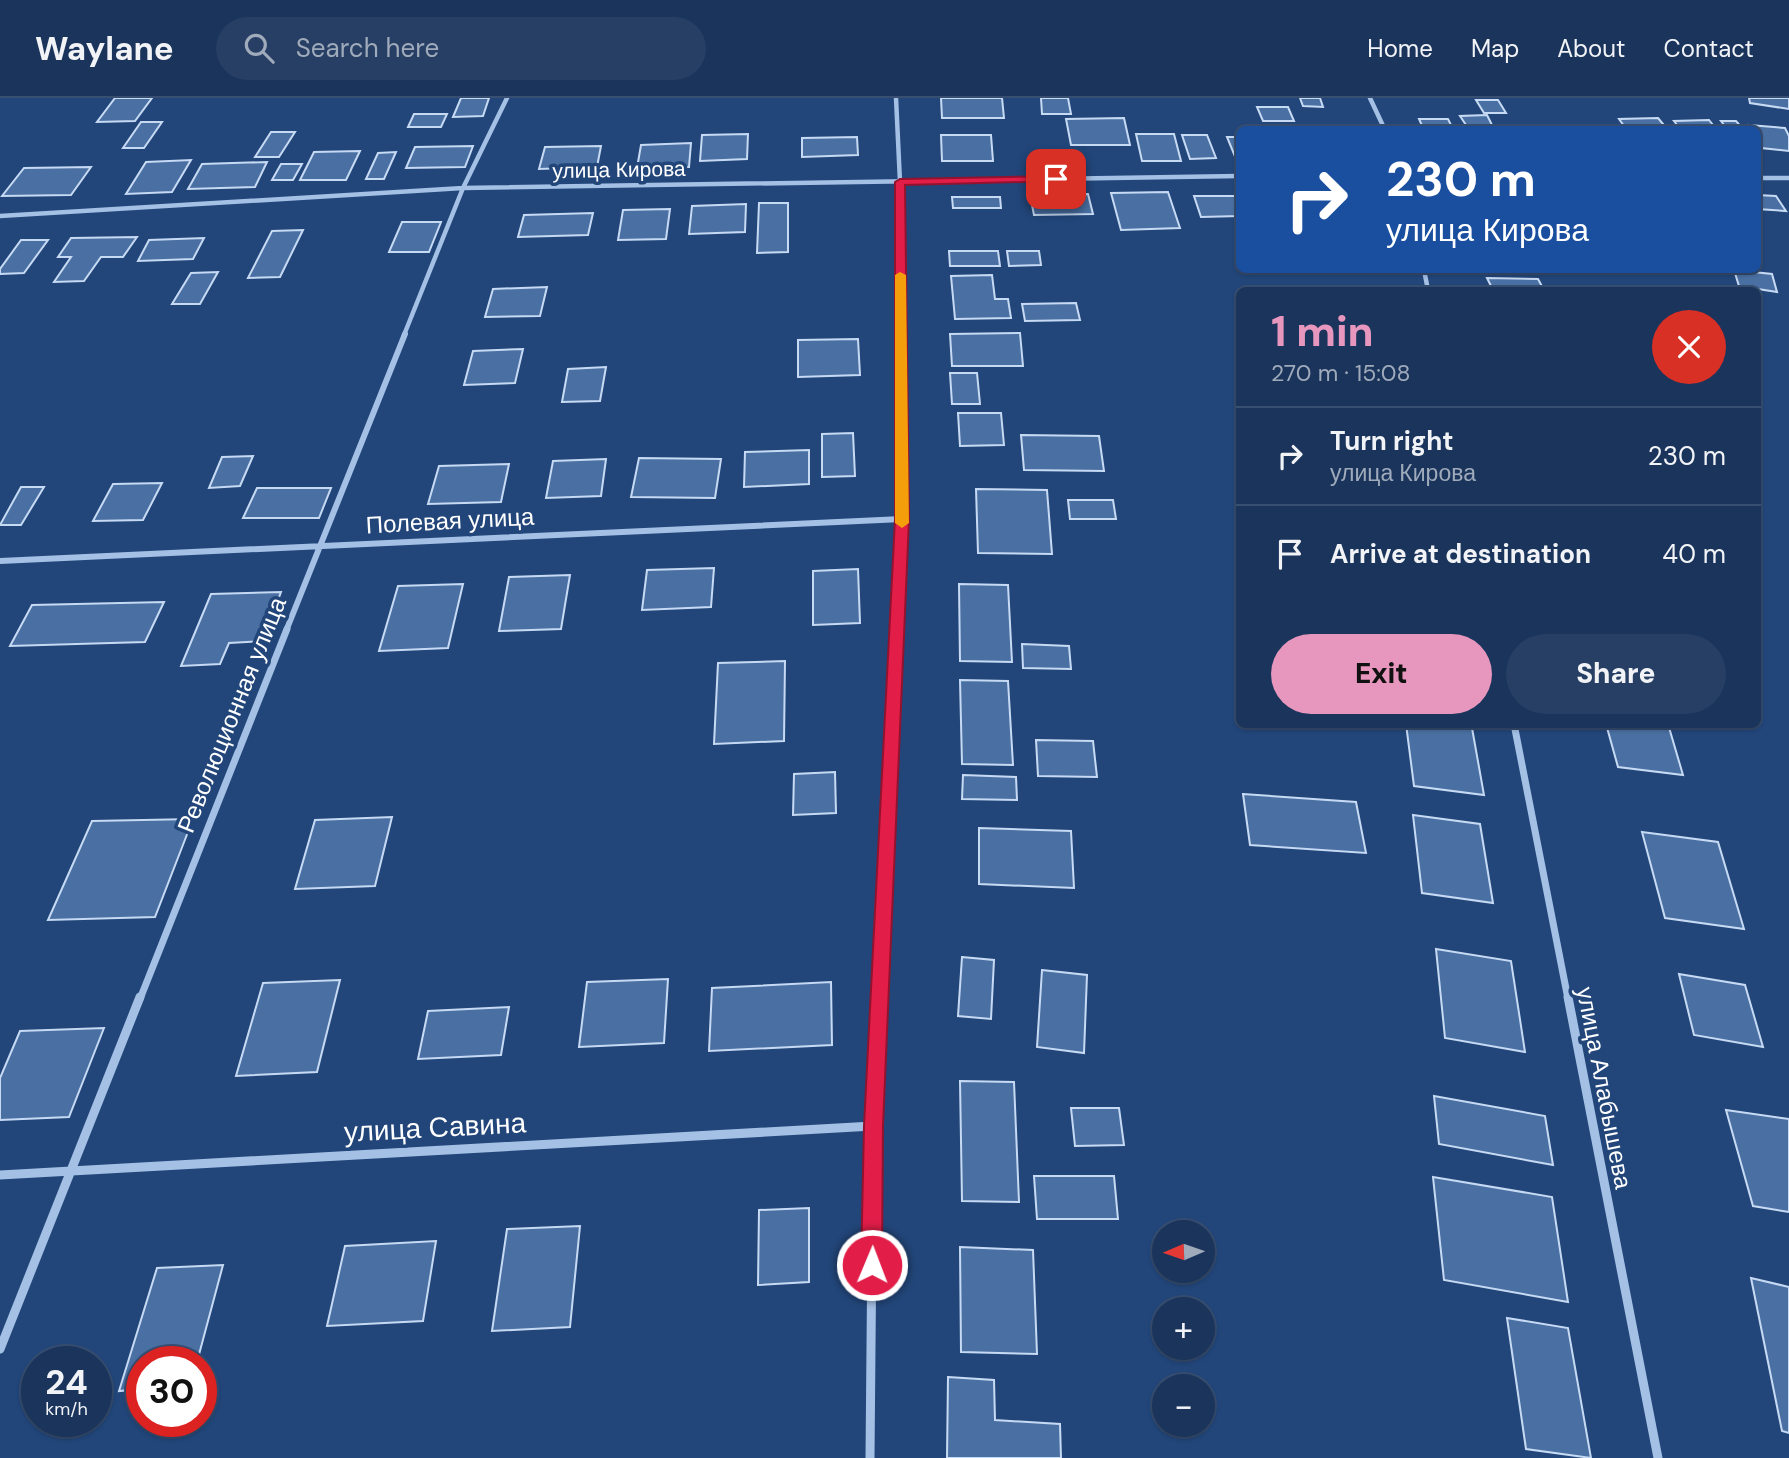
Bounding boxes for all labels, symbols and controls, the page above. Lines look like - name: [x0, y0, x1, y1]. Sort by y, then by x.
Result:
- search box: [216, 17, 706, 80]
- text: Waylane: [35, 27, 174, 70]
- icon: search: [240, 29, 278, 67]
- text: Search here: [296, 31, 439, 65]
- text: Home: [1367, 33, 1433, 64]
- text: Map: [1471, 33, 1519, 64]
- text: About: [1557, 33, 1626, 64]
- text: Contact: [1664, 33, 1754, 64]
- text: 230 m: [1386, 147, 1536, 211]
- pin: [1026, 149, 1086, 209]
- icon: right: [1271, 154, 1362, 245]
- street label: улица Кирова: [552, 155, 686, 185]
- icon: arrive: [1037, 160, 1075, 198]
- text: улица Кирова: [1386, 209, 1589, 251]
- text: 1 min: [1271, 304, 1374, 359]
- button: close: [1652, 310, 1726, 384]
- text: 270 m · 15:08: [1271, 358, 1411, 388]
- text: Turn right: [1330, 424, 1454, 458]
- icon: right: [1271, 437, 1309, 475]
- text: 230 m: [1648, 439, 1726, 473]
- text: улица Кирова: [1330, 458, 1476, 488]
- street label: Полевая улица: [365, 501, 536, 540]
- icon: arrive: [1271, 535, 1309, 573]
- text: Arrive at destination: [1330, 537, 1591, 571]
- text: 40 m: [1662, 537, 1726, 571]
- street label: Революционная улица: [170, 592, 293, 837]
- button: Exit: [1271, 634, 1492, 714]
- button: Share: [1506, 634, 1726, 714]
- street label: улица Алабышева: [1570, 984, 1639, 1192]
- street label: улица Савина: [343, 1104, 527, 1151]
- north arrow: [1152, 1220, 1214, 1283]
- map controls: [1152, 1220, 1215, 1437]
- position arrow: [835, 1228, 909, 1302]
- button: +: [1152, 1297, 1215, 1360]
- speed limit sign: 30: [126, 1346, 217, 1437]
- text: 24: [45, 1359, 88, 1405]
- button: −: [1152, 1374, 1215, 1437]
- text: km/h: [45, 1397, 88, 1421]

